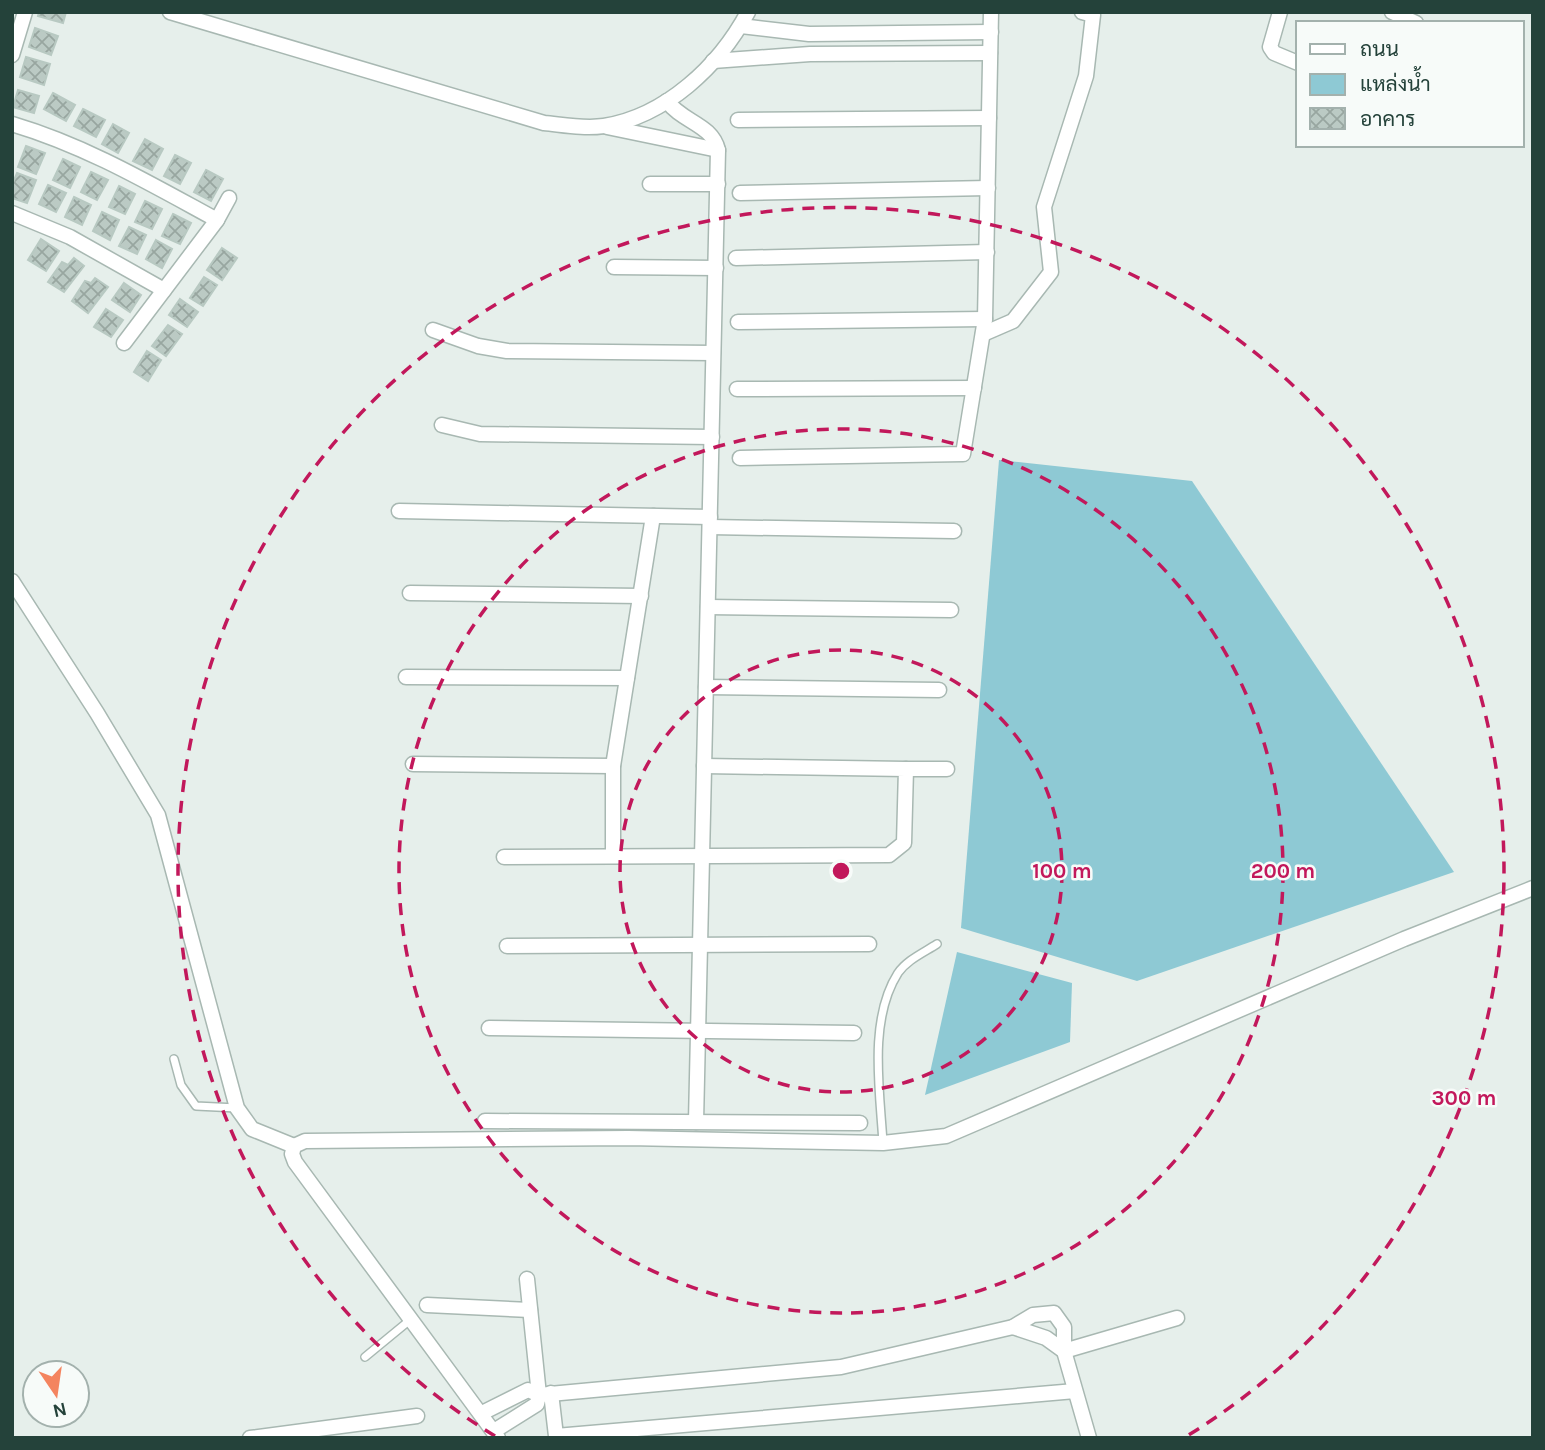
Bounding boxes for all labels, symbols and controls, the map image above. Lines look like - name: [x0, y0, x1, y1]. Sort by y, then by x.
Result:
- legend: [1296, 21, 1524, 147]
- text: ถนน: [1360, 37, 1399, 61]
- text: แหล่งน้ำ: [1360, 66, 1431, 96]
- text: อาคาร: [1360, 107, 1416, 131]
- centre of rings: [829, 859, 853, 883]
- text: 100 m: [1032, 859, 1092, 883]
- text: 200 m: [1251, 859, 1315, 883]
- text: 300 m: [1432, 1086, 1496, 1110]
- north arrow: [21, 1359, 91, 1429]
- text: N: [50, 1397, 69, 1422]

